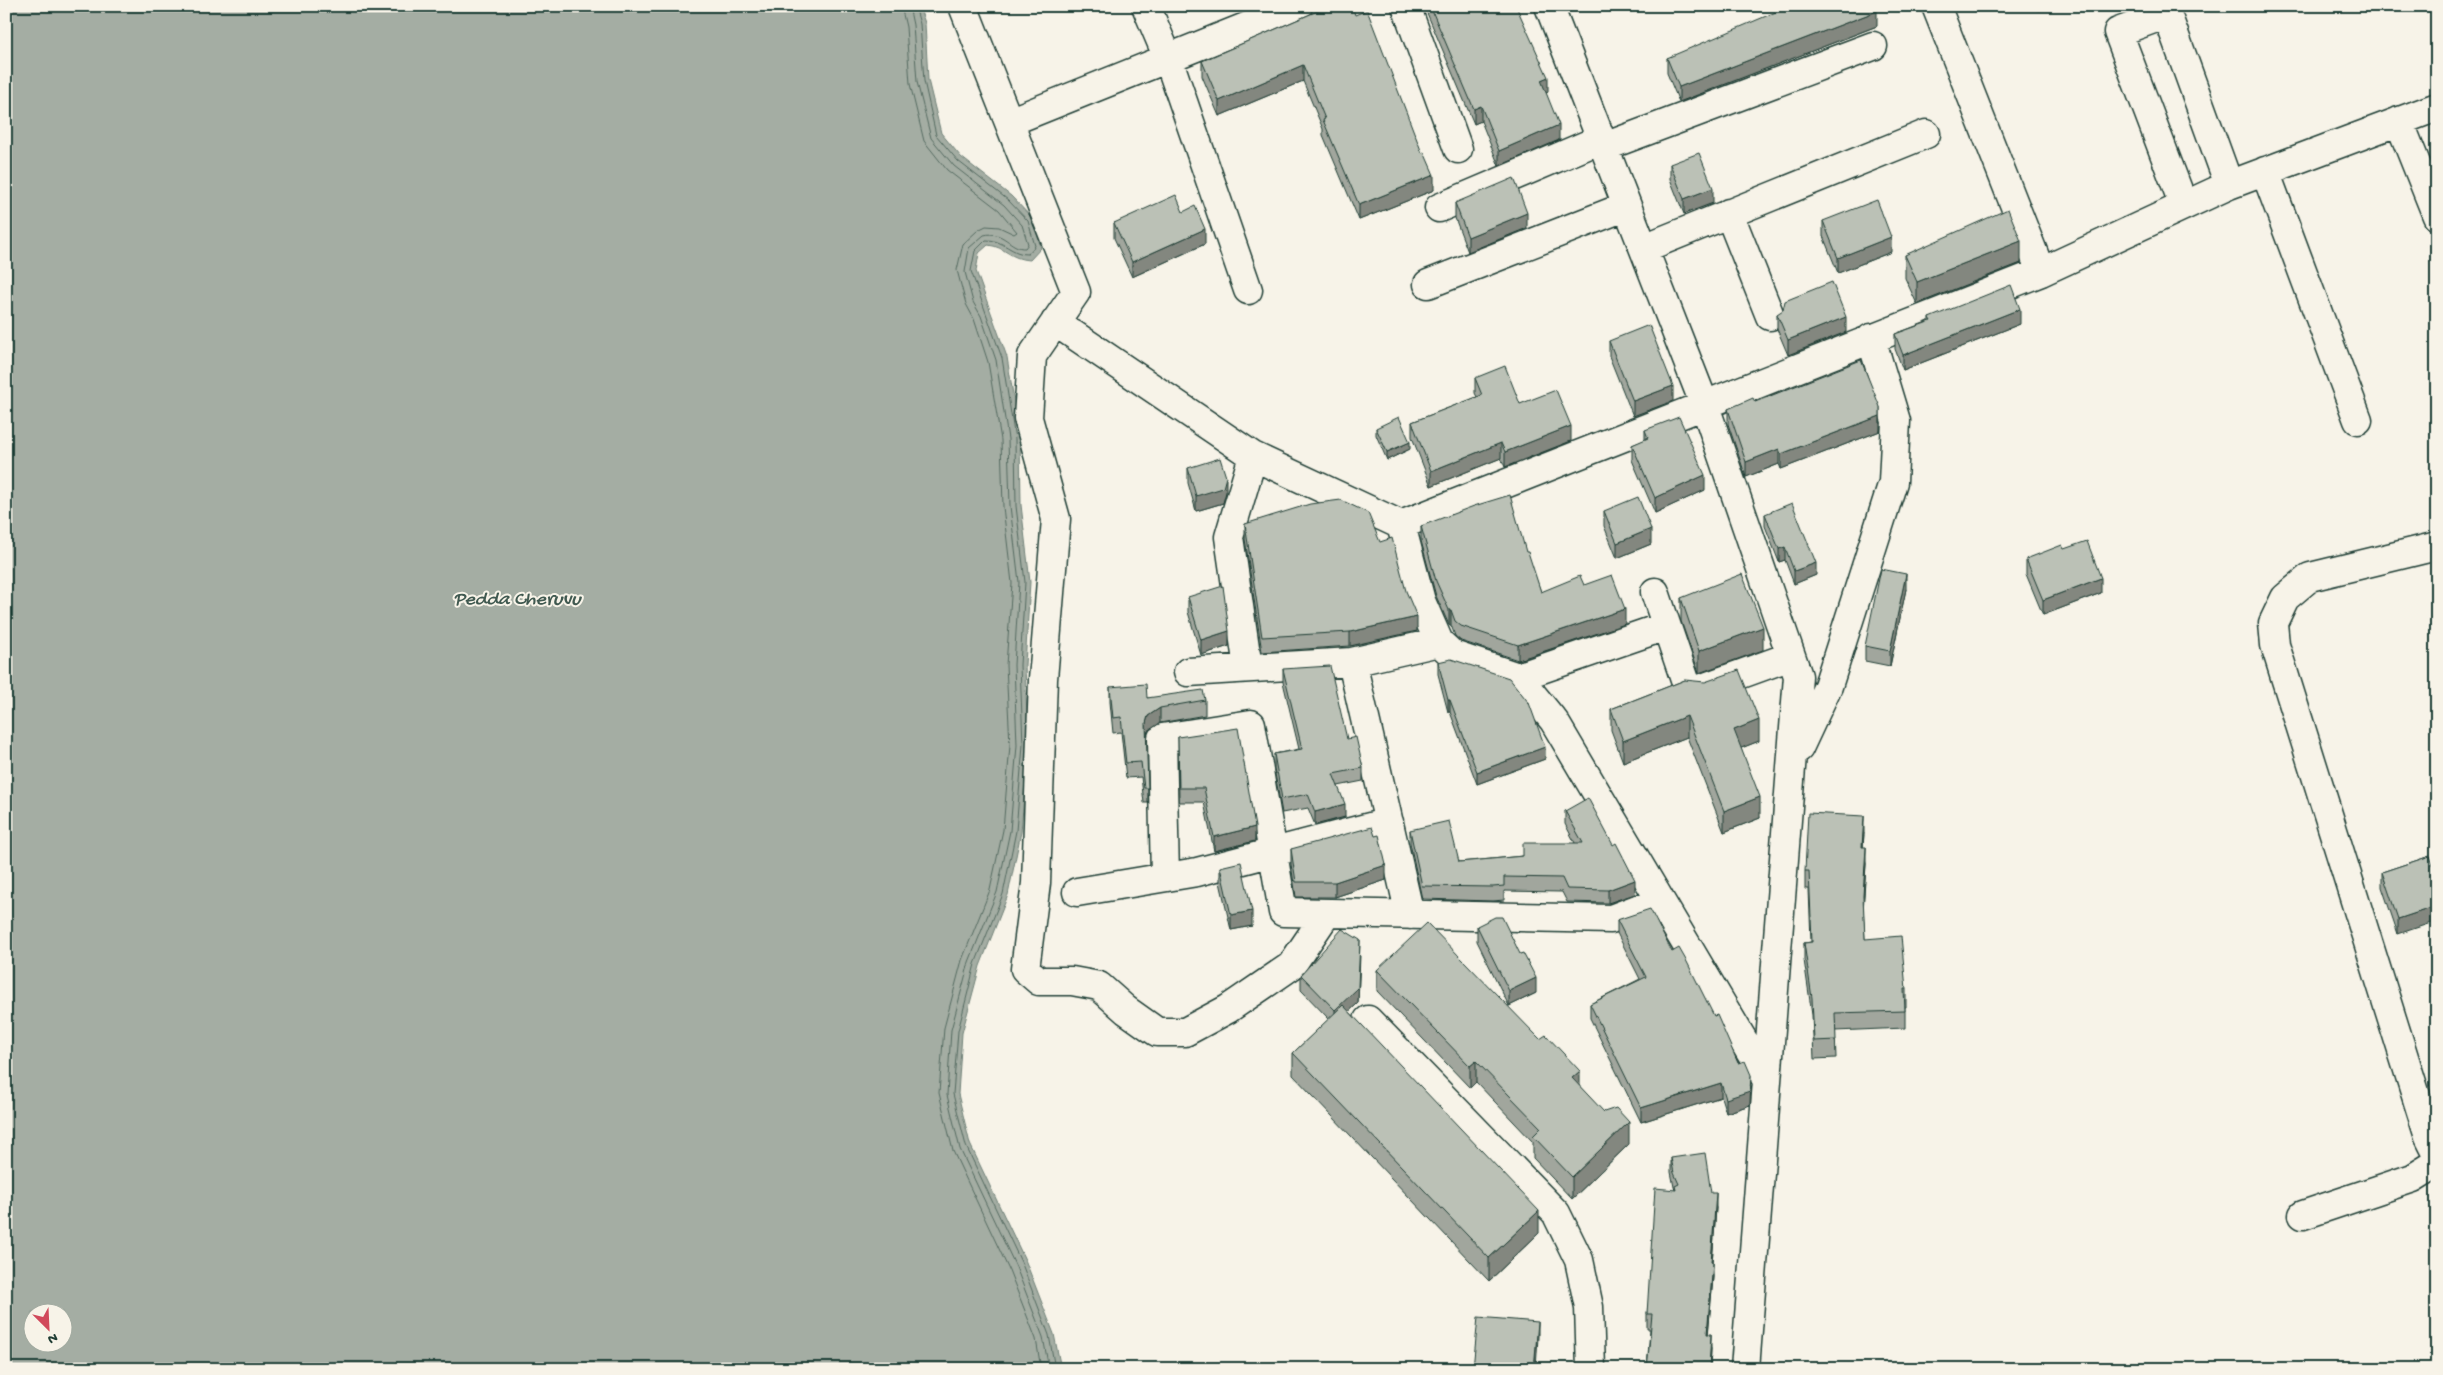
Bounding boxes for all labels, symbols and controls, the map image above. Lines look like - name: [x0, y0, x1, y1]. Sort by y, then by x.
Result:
- water label: Pedda Cheruvu: [453, 589, 582, 612]
- north arrow: [22, 1302, 72, 1352]
- text: N: [45, 1328, 60, 1347]

